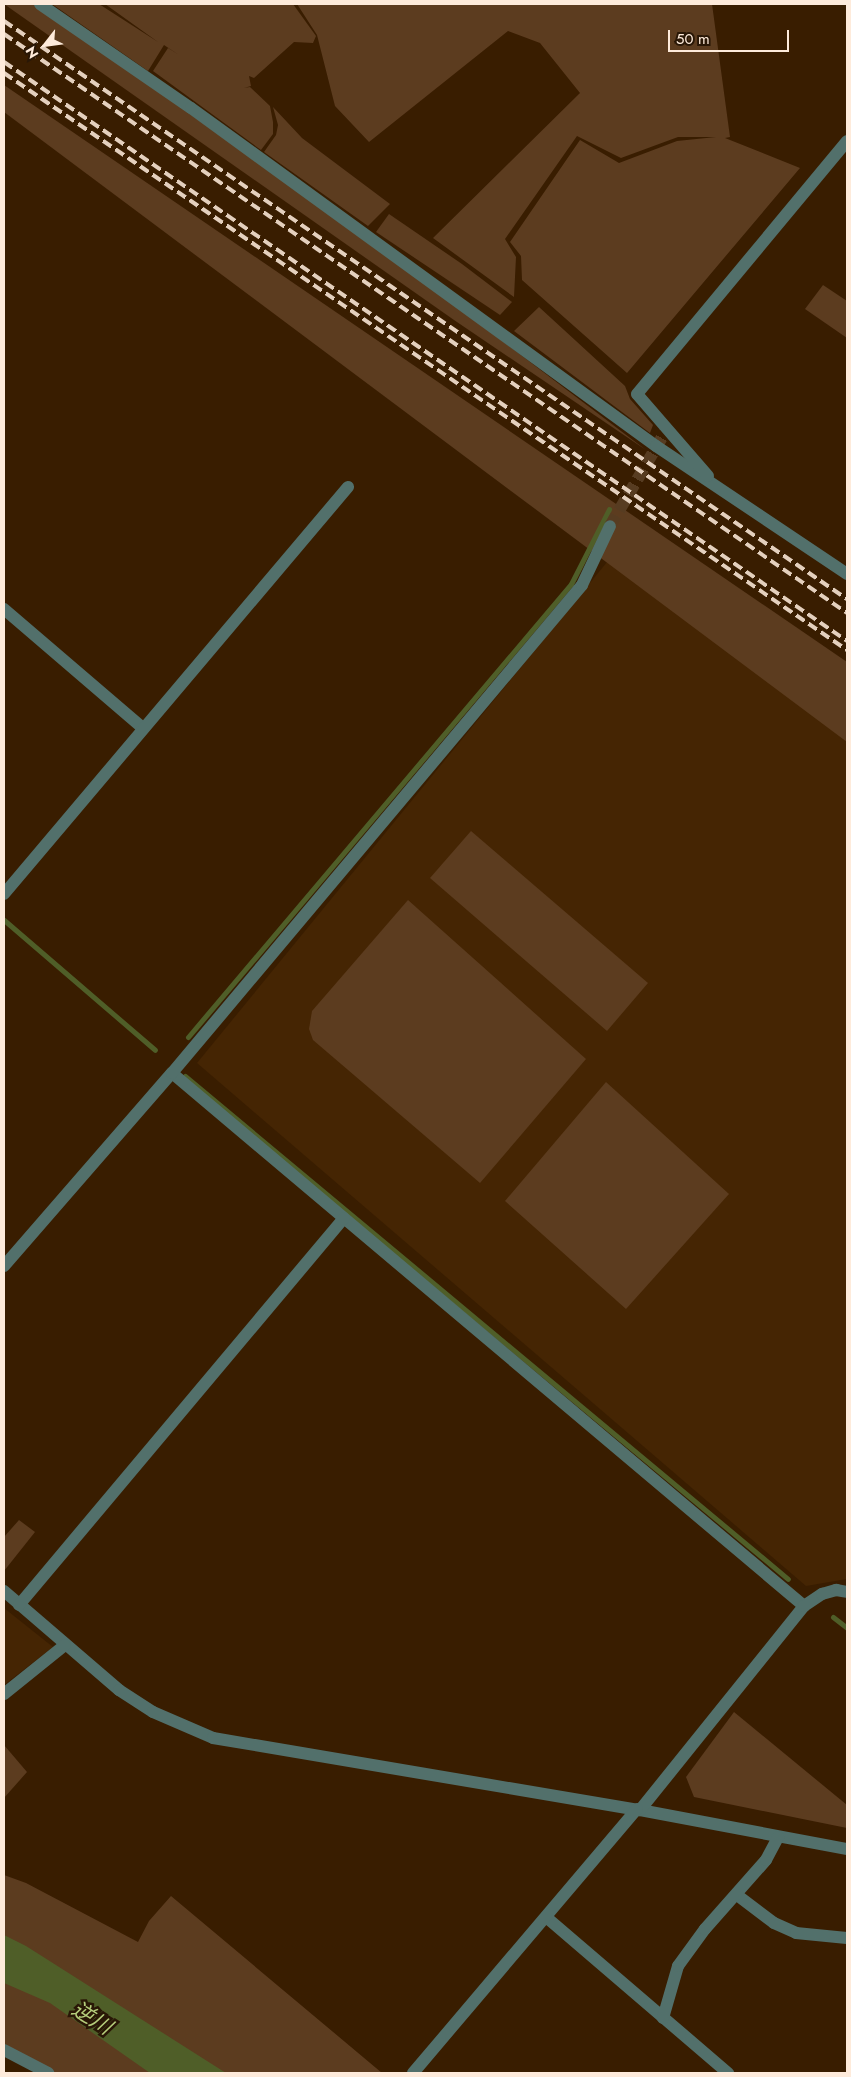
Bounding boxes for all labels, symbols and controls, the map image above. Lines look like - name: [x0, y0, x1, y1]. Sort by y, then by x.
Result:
- north arrow: [20, 20, 70, 70]
- scale bar: [671, 20, 792, 52]
- text: 50 m: [676, 28, 710, 50]
- text: N: [21, 43, 43, 62]
- water label: 逆川: [68, 1996, 116, 2040]

